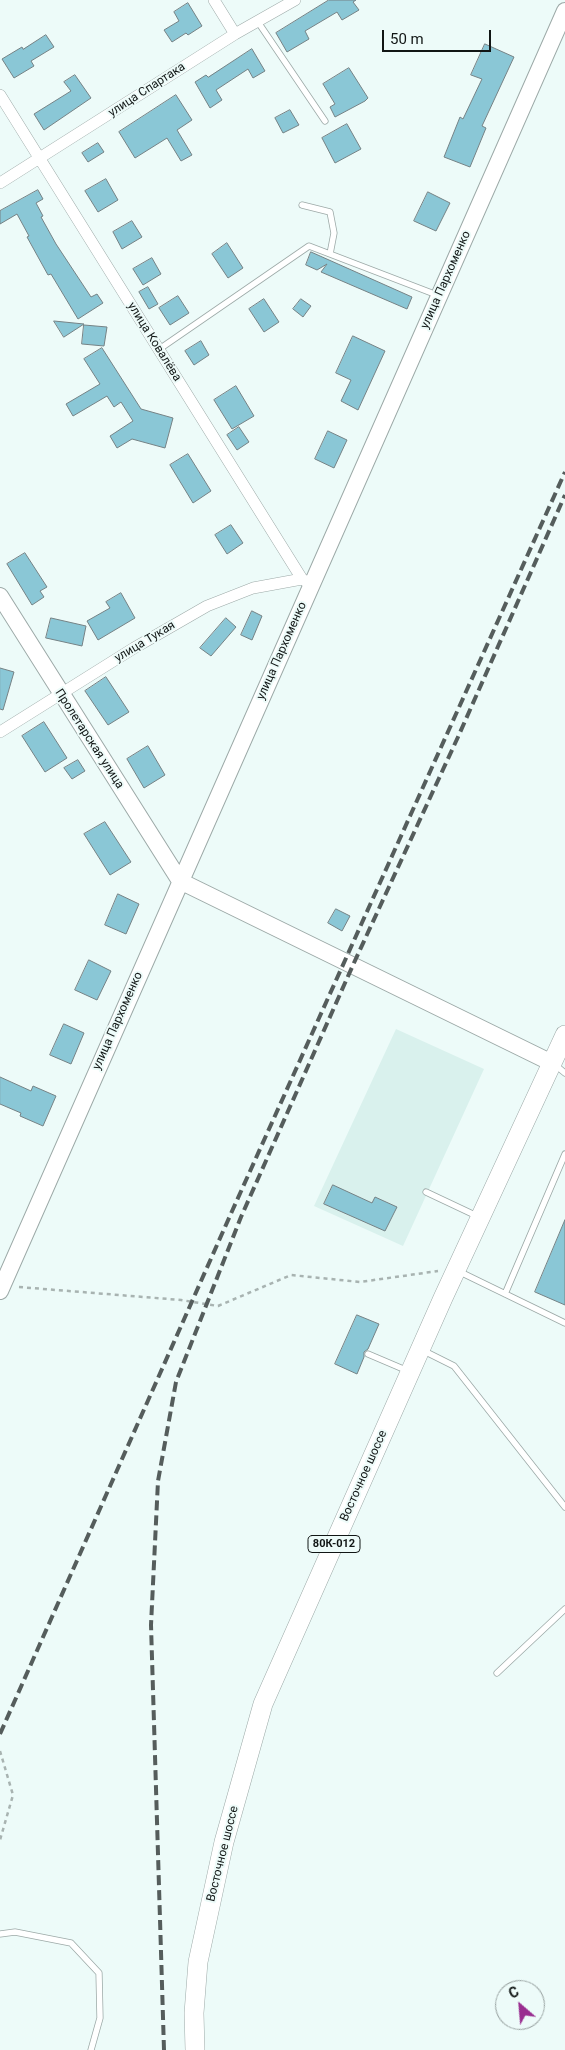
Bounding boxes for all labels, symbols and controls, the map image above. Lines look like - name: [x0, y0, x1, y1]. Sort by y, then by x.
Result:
- scale bar: [385, 20, 494, 52]
- text: 50 m: [390, 30, 424, 48]
- street label: улица Спартака: [106, 60, 188, 120]
- street label: улица Пархоменко: [418, 229, 474, 331]
- street label: улица Ковалёва: [124, 300, 184, 384]
- street label: улица Пархоменко: [254, 600, 310, 702]
- street label: улица Тукая: [112, 618, 178, 666]
- street label: Пролетарская улица: [51, 686, 127, 792]
- street label: улица Пархоменко: [90, 970, 146, 1072]
- street label: Восточное шоссе: [337, 1428, 391, 1524]
- road number: 80К-012: [308, 1536, 360, 1552]
- street label: Восточное шоссе: [204, 1805, 242, 1903]
- north arrow: [495, 1980, 545, 2030]
- text: С: [506, 1983, 521, 2002]

